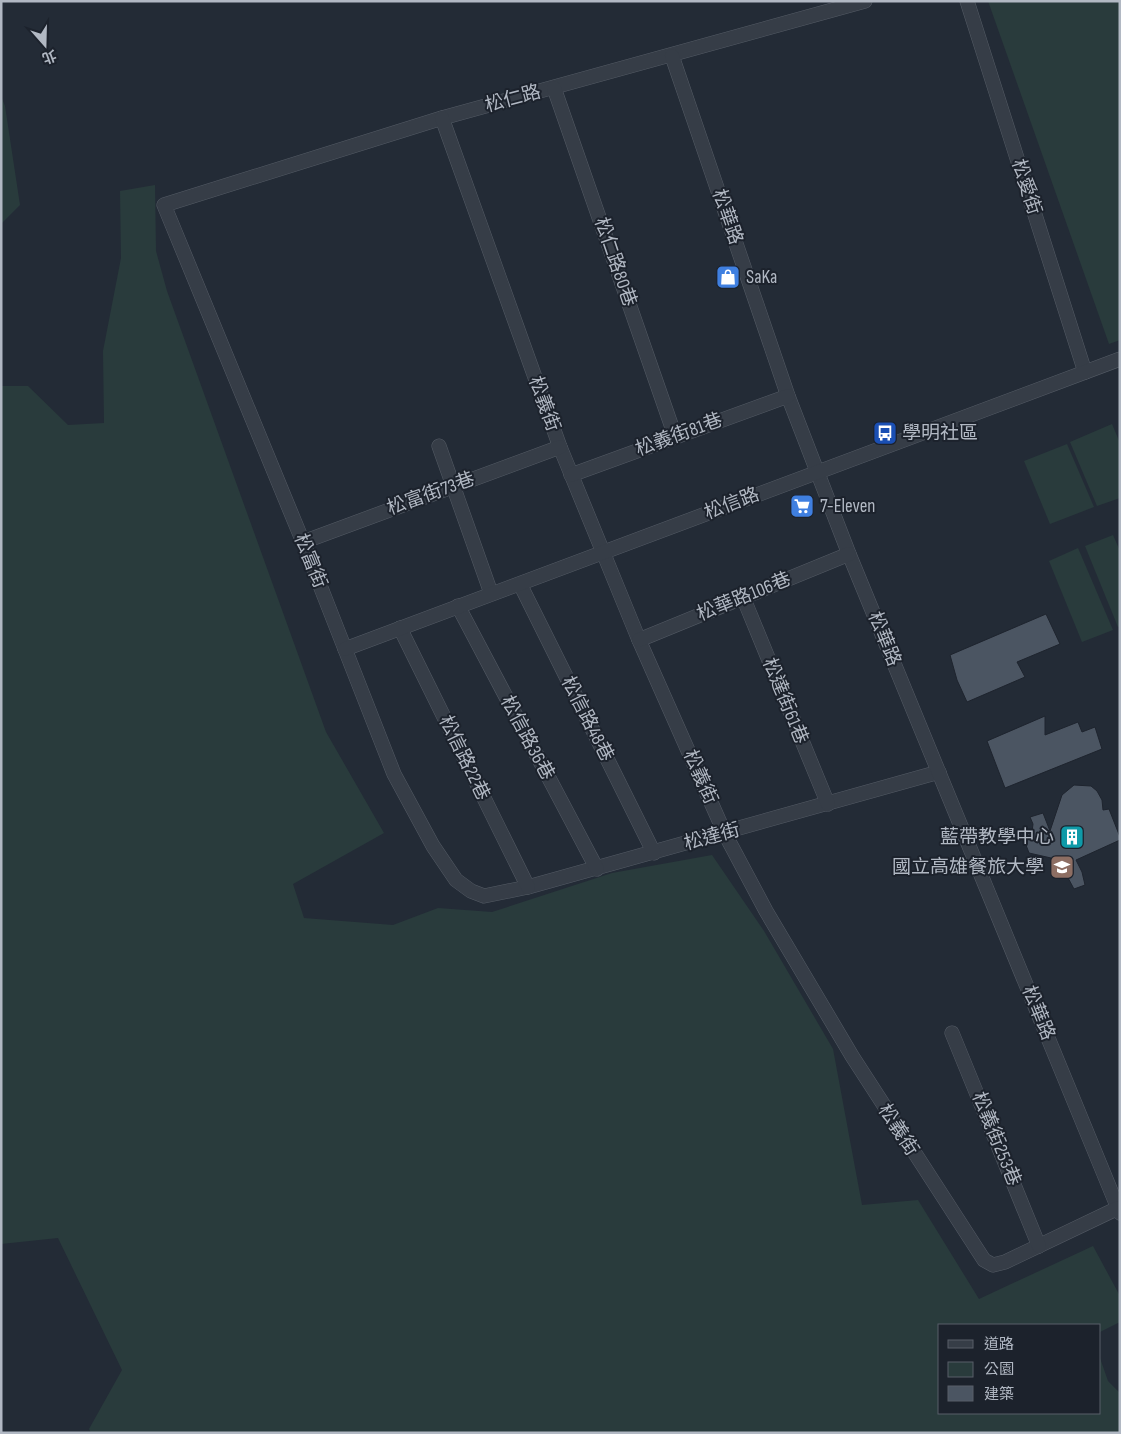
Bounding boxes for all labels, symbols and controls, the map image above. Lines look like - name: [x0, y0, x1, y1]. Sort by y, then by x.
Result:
- north arrow: [20, 20, 70, 70]
- text: 北: [40, 46, 59, 67]
- street label: 松仁路: [482, 81, 544, 117]
- street label: 松愛街: [1006, 156, 1046, 218]
- street label: 松華路: [707, 186, 747, 248]
- street label: 松仁路80巷: [589, 214, 641, 310]
- shop icon: SaKa: [715, 264, 741, 290]
- place label: SaKa: [746, 266, 777, 289]
- street label: 松義街: [523, 373, 565, 435]
- street label: 松義街81巷: [632, 409, 726, 461]
- bus stop icon: 學明社區: [872, 420, 898, 446]
- place label: 學明社區: [902, 422, 978, 445]
- street label: 松富街73巷: [384, 468, 478, 520]
- street label: 松信路: [701, 483, 763, 525]
- supermarket icon: 7-Eleven: [789, 493, 815, 519]
- place label: 7-Eleven: [820, 495, 875, 518]
- street label: 松富街: [289, 530, 331, 592]
- street label: 松華路106巷: [694, 568, 794, 626]
- street label: 松華路: [863, 608, 905, 670]
- street label: 松達街61巷: [757, 655, 813, 747]
- street label: 松信路48巷: [556, 673, 618, 765]
- street label: 松信路36巷: [495, 692, 559, 784]
- street label: 松信路22巷: [434, 712, 494, 804]
- street label: 松義街: [678, 746, 722, 808]
- street label: 松達街: [681, 819, 743, 855]
- building icon: 藍帶教學中心: [1059, 824, 1085, 850]
- place label: 藍帶教學中心: [940, 826, 1054, 849]
- school or university icon: 國立高雄餐旅大學: [1049, 854, 1075, 880]
- place label: 國立高雄餐旅大學: [892, 856, 1044, 879]
- street label: 松華路: [1017, 982, 1059, 1044]
- street label: 松義街253巷: [967, 1089, 1025, 1189]
- street label: 松義街: [873, 1100, 923, 1160]
- legend: [938, 1324, 1101, 1414]
- text: 道路: [984, 1335, 1014, 1354]
- text: 公園: [984, 1360, 1014, 1379]
- text: 建築: [984, 1385, 1014, 1404]

